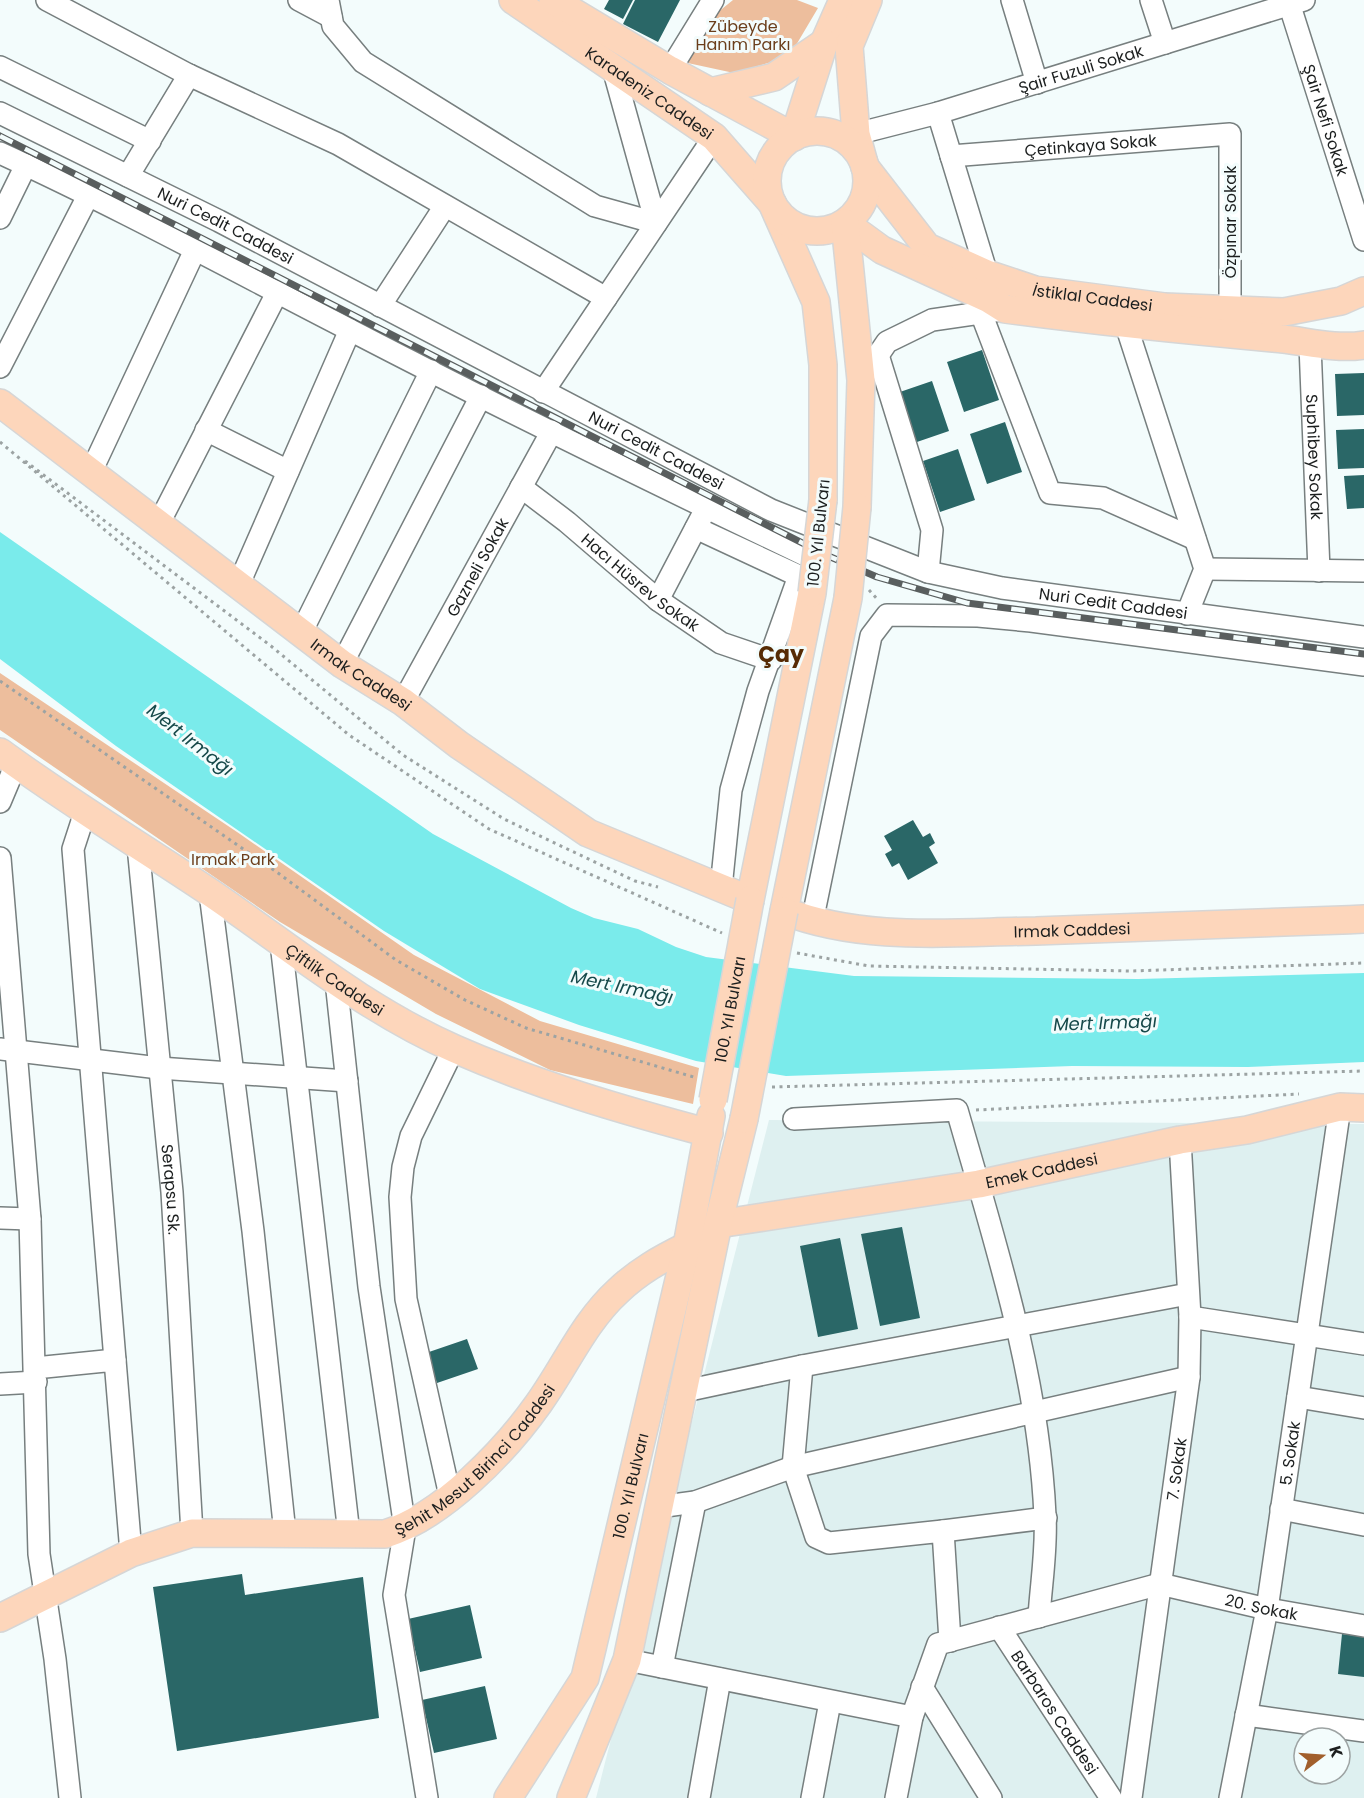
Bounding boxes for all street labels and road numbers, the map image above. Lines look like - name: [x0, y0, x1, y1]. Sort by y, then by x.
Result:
- street label: Şair Fuzuli Sokak: [1016, 39, 1147, 99]
- street label: Karadeniz Caddesi: [580, 41, 718, 145]
- street label: Şair Nefi Sokak: [1297, 61, 1354, 180]
- street label: Çetinkaya Sokak: [1024, 129, 1158, 162]
- street label: Özpınar Sokak: [1219, 165, 1242, 278]
- street label: Nuri Cedit Caddesi: [153, 181, 297, 270]
- street label: İstiklal Caddesi: [1029, 279, 1154, 317]
- street label: Suphibey Sokak: [1300, 394, 1328, 521]
- street label: Nuri Cedit Caddesi: [585, 406, 728, 495]
- street label: 100. Yıl Bulvarı: [801, 478, 836, 588]
- street label: Gazneli Sokak: [441, 513, 515, 621]
- street label: Hacı Hüsrev Sokak: [576, 528, 705, 637]
- street label: Nuri Cedit Caddesi: [1037, 582, 1189, 625]
- street label: Irmak Caddesi: [306, 633, 416, 717]
- street label: Irmak Caddesi: [1013, 917, 1131, 943]
- street label: Çiftlik Caddesi: [280, 938, 389, 1022]
- street label: 100. Yıl Bulvarı: [709, 954, 751, 1065]
- street label: Serapsu Sk.: [155, 1143, 185, 1235]
- street label: Emek Caddesi: [983, 1147, 1100, 1194]
- street label: Şehit Mesut Birinci Caddesi: [391, 1380, 561, 1541]
- street label: 5. Sokak: [1274, 1419, 1306, 1487]
- street label: 100. Yıl Bulvarı: [607, 1431, 654, 1541]
- street label: 7. Sokak: [1161, 1435, 1193, 1502]
- street label: 20. Sokak: [1223, 1589, 1300, 1626]
- street label: Barbaros Caddesi: [1005, 1646, 1104, 1779]

